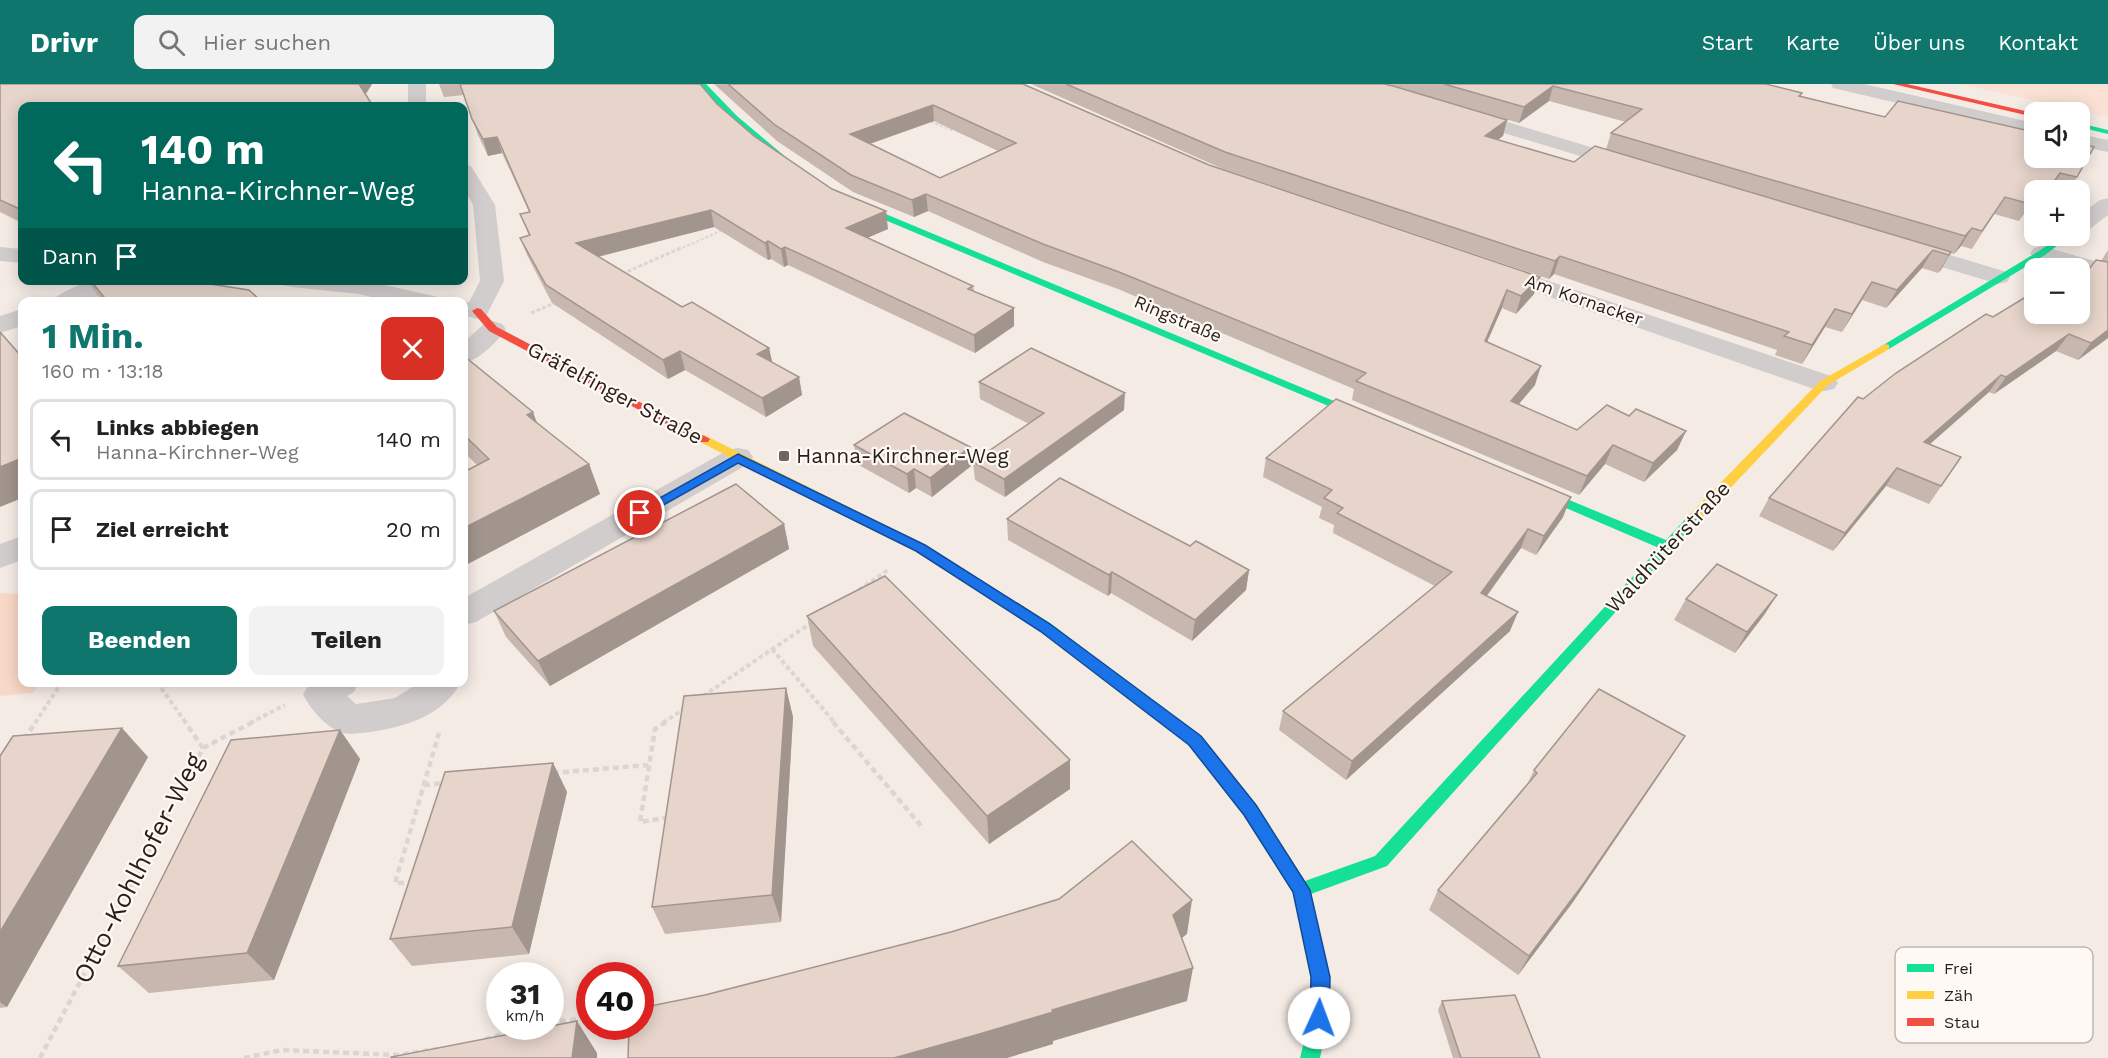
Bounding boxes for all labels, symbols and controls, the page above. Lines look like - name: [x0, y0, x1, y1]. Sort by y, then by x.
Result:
- search box: [134, 15, 554, 69]
- text: Drivr: [30, 26, 98, 59]
- icon: search: [155, 26, 188, 59]
- text: Hier suchen: [203, 30, 331, 55]
- text: Start: [1702, 30, 1753, 55]
- text: Karte: [1786, 30, 1840, 55]
- text: Über uns: [1873, 30, 1965, 55]
- text: Kontakt: [1998, 30, 2078, 55]
- map controls: [2024, 102, 2090, 324]
- button: sound: [2024, 102, 2090, 168]
- text: 140 m: [141, 125, 265, 174]
- icon: left: [42, 126, 120, 204]
- text: Hanna-Kirchner-Weg: [141, 175, 414, 207]
- button: +: [2024, 180, 2090, 246]
- icon: arrive: [110, 240, 143, 273]
- text: Dann: [42, 244, 98, 269]
- button: −: [2024, 258, 2090, 324]
- street label: Am Kornacker: [1522, 270, 1646, 330]
- street label: Ringstraße: [1131, 291, 1225, 346]
- text: 1 Min.: [42, 315, 144, 357]
- button: close: [381, 317, 444, 380]
- street label: Gräfelfinger Straße: [523, 336, 707, 449]
- text: 160 m · 13:18: [42, 359, 164, 383]
- text: Links abbiegen: [96, 415, 259, 440]
- icon: left: [45, 423, 78, 456]
- text: 140 m: [377, 427, 441, 452]
- text: Hanna-Kirchner-Weg: [96, 440, 299, 464]
- place label: Hanna-Kirchner-Weg: [796, 443, 1009, 468]
- marker: Hanna-Kirchner-Weg: [777, 449, 791, 463]
- street label: Waldhüterstraße: [1600, 476, 1735, 618]
- pin: [614, 487, 665, 538]
- icon: arrive: [623, 496, 656, 529]
- icon: arrive: [45, 513, 78, 546]
- text: Ziel erreicht: [96, 517, 229, 542]
- text: 20 m: [386, 517, 441, 542]
- button: Beenden: [42, 606, 237, 675]
- button: Teilen: [249, 606, 444, 675]
- street label: Otto-Kohlhofer-Weg: [67, 748, 209, 988]
- legend: [1895, 947, 2093, 1043]
- text: Frei: [1944, 959, 1973, 978]
- speed limit sign: 40: [576, 962, 654, 1040]
- text: 31: [510, 976, 540, 1011]
- position arrow: [1287, 986, 1351, 1050]
- text: Zäh: [1944, 986, 1973, 1005]
- text: km/h: [506, 1007, 544, 1025]
- text: Stau: [1944, 1013, 1980, 1032]

